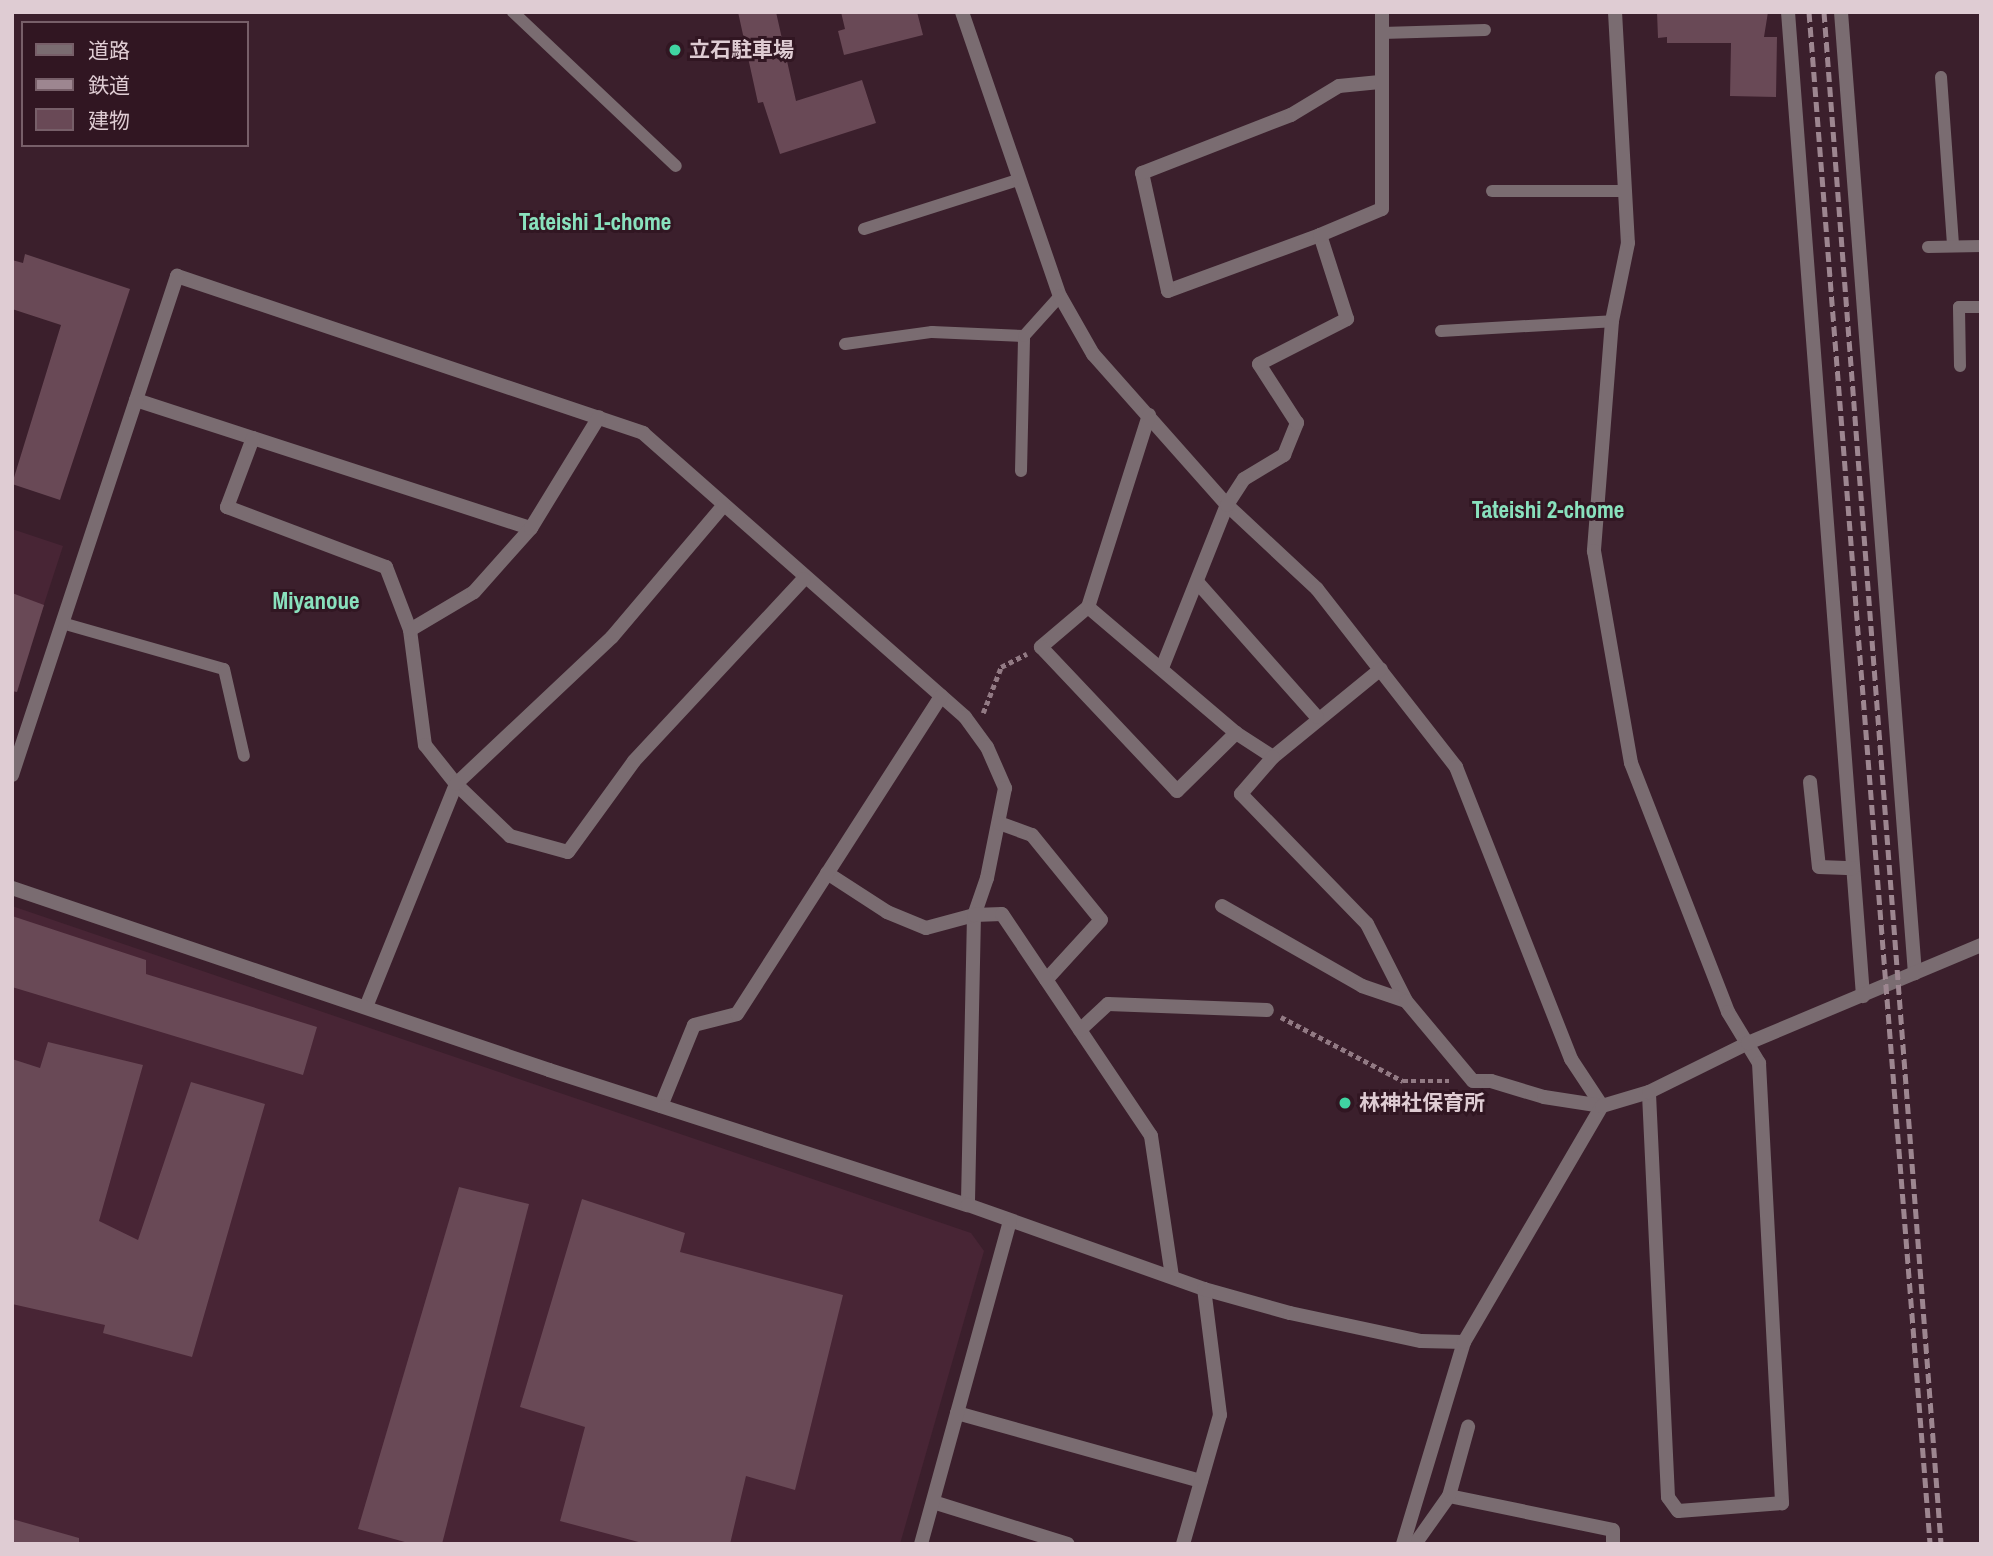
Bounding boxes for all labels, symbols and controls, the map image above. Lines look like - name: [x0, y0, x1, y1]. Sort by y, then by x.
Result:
- legend: [21, 21, 248, 147]
- text: 道路: [88, 36, 130, 65]
- place label: 立石駐車場: [689, 37, 794, 63]
- marker: 立石駐車場: [667, 42, 683, 58]
- text: 鉄道: [88, 71, 130, 100]
- text: 建物: [88, 106, 130, 135]
- district label: Tateishi 1-chome: [519, 208, 671, 236]
- district label: Tateishi 2-chome: [1472, 496, 1624, 524]
- district label: Miyanoue: [273, 587, 359, 615]
- place label: 林神社保育所: [1359, 1090, 1485, 1116]
- marker: 林神社保育所: [1337, 1095, 1353, 1111]

